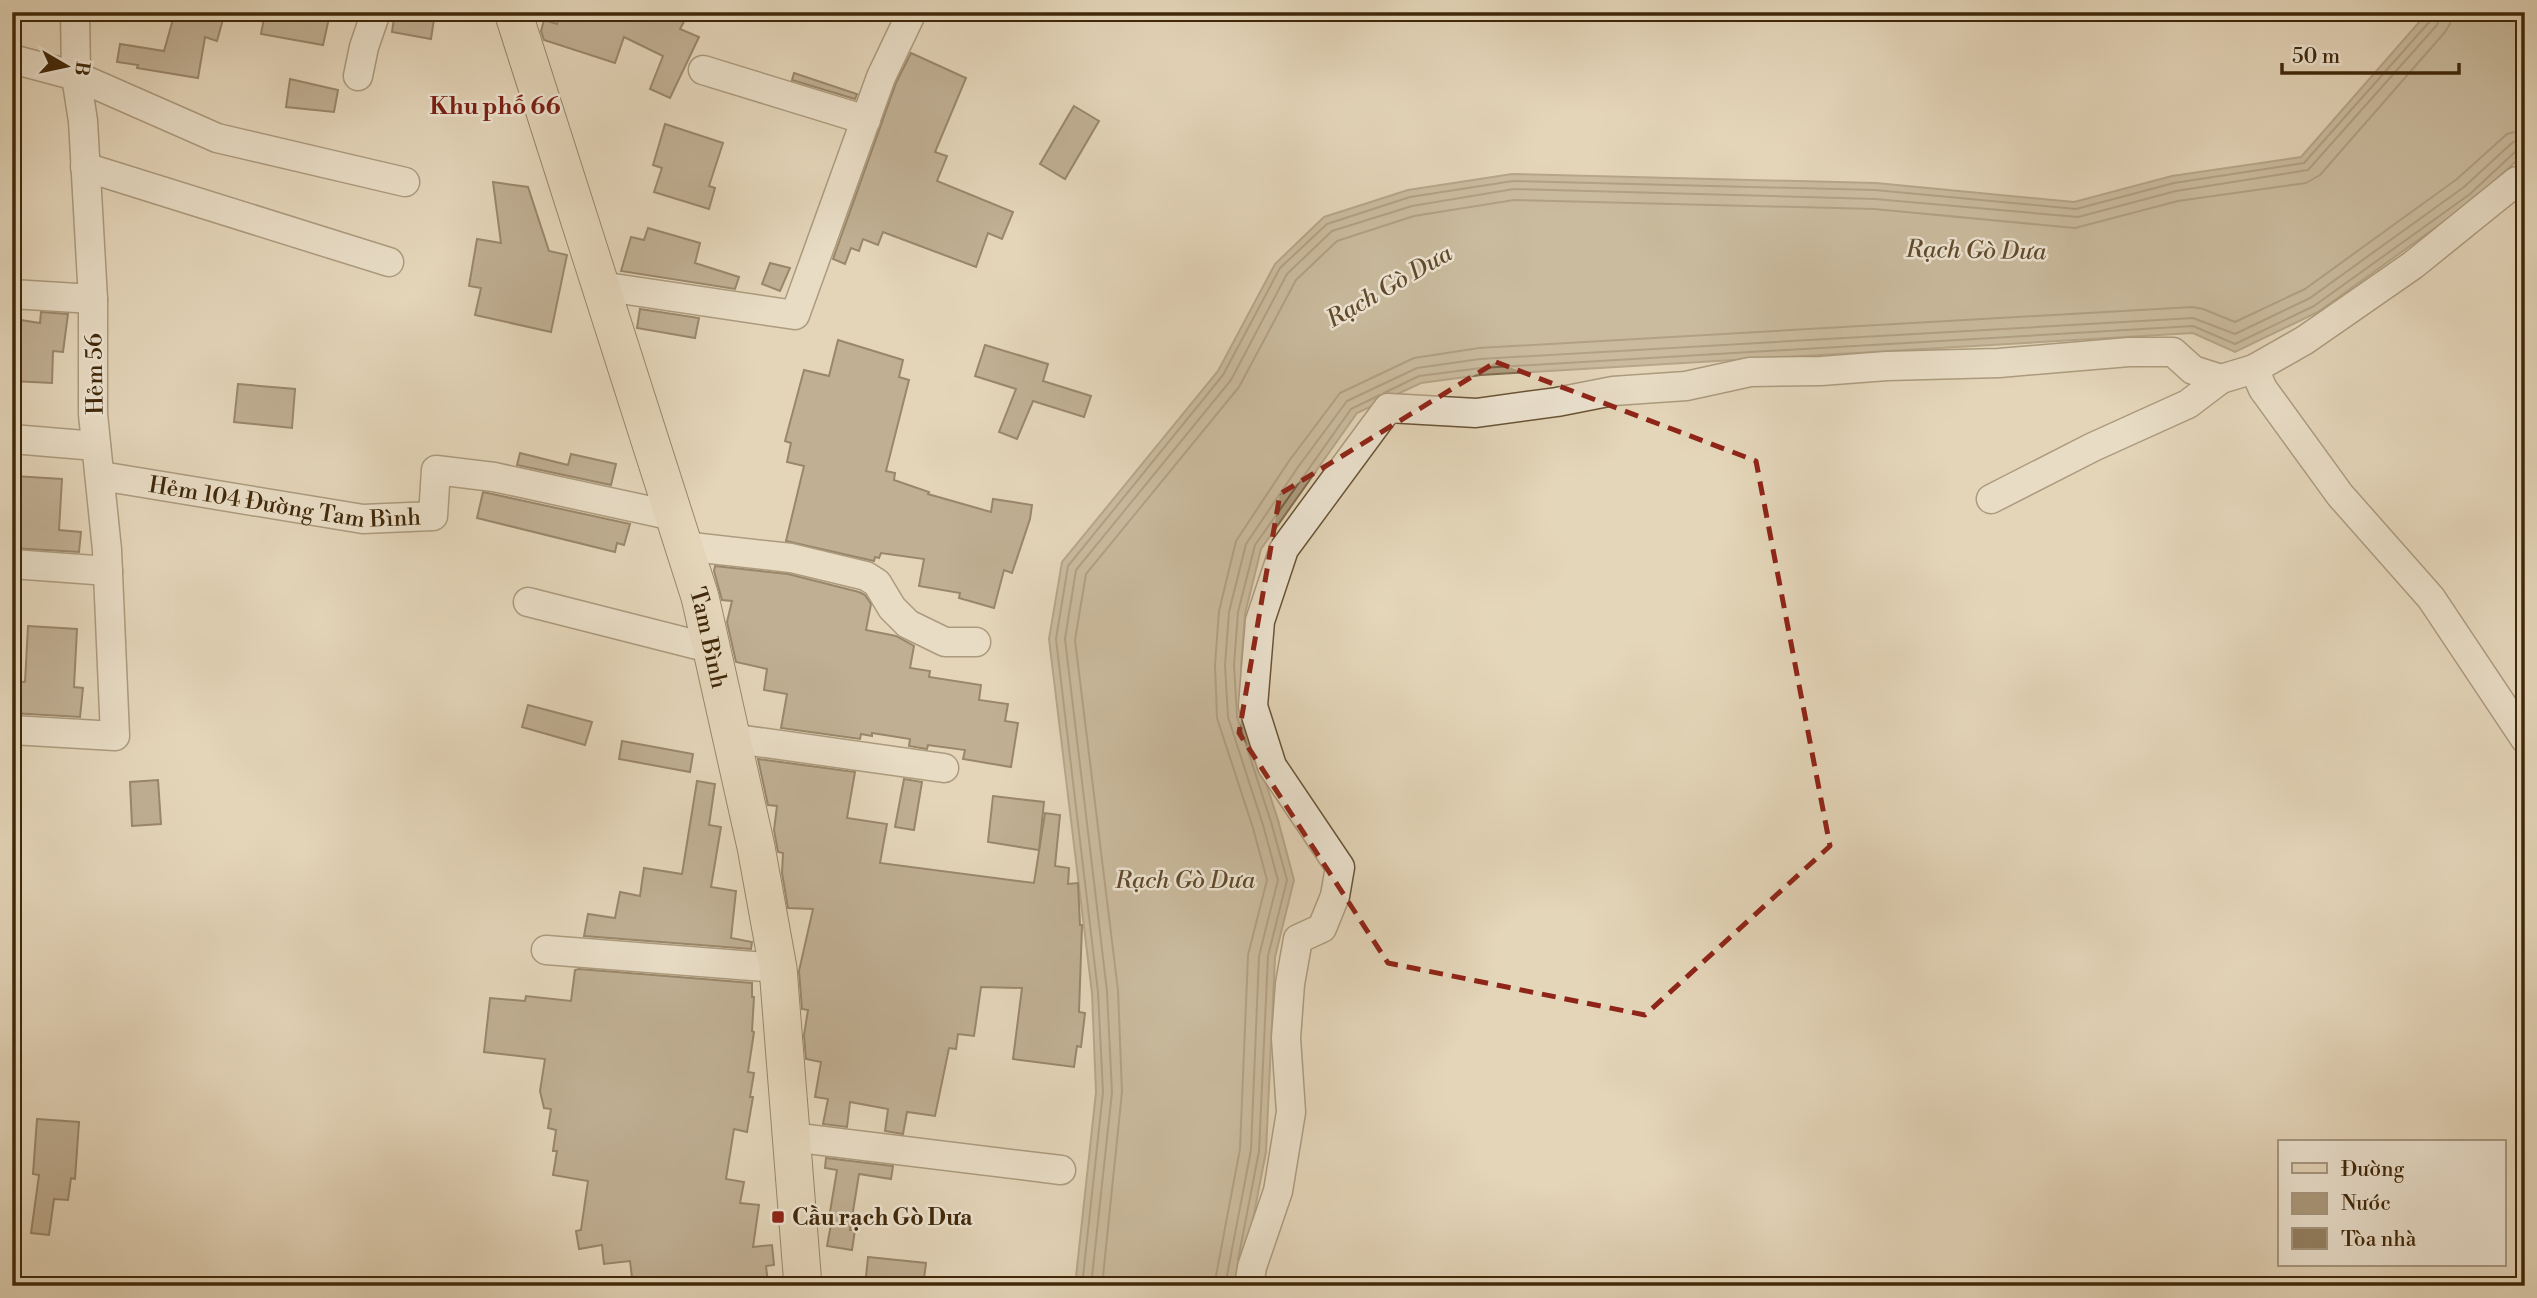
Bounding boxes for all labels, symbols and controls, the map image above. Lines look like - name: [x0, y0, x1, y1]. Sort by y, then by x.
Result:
- north arrow: [32, 32, 102, 102]
- scale bar: [2282, 32, 2458, 76]
- text: 50 m: [2292, 44, 2340, 70]
- text: B: [69, 60, 95, 77]
- district label: Khu phố 66: [429, 92, 561, 122]
- water label: Rạch Gò Dưa: [1905, 235, 2047, 267]
- water label: Rạch Gò Dưa: [1320, 238, 1458, 335]
- street label: Hẻm 56: [80, 333, 110, 415]
- street label: Hẻm 104 Đường Tam Bình: [147, 471, 422, 534]
- street label: Tam Bình: [683, 584, 733, 691]
- water label: Rạch Gò Dưa: [1114, 866, 1256, 896]
- legend: [2278, 1140, 2506, 1266]
- text: Đường: [2341, 1157, 2405, 1183]
- text: Nước: [2341, 1191, 2391, 1217]
- place label: Cầu rạch Gò Dưa: [792, 1204, 973, 1232]
- marker: Cầu rạch Gò Dưa: [770, 1209, 786, 1225]
- text: Tòa nhà: [2341, 1227, 2417, 1253]

